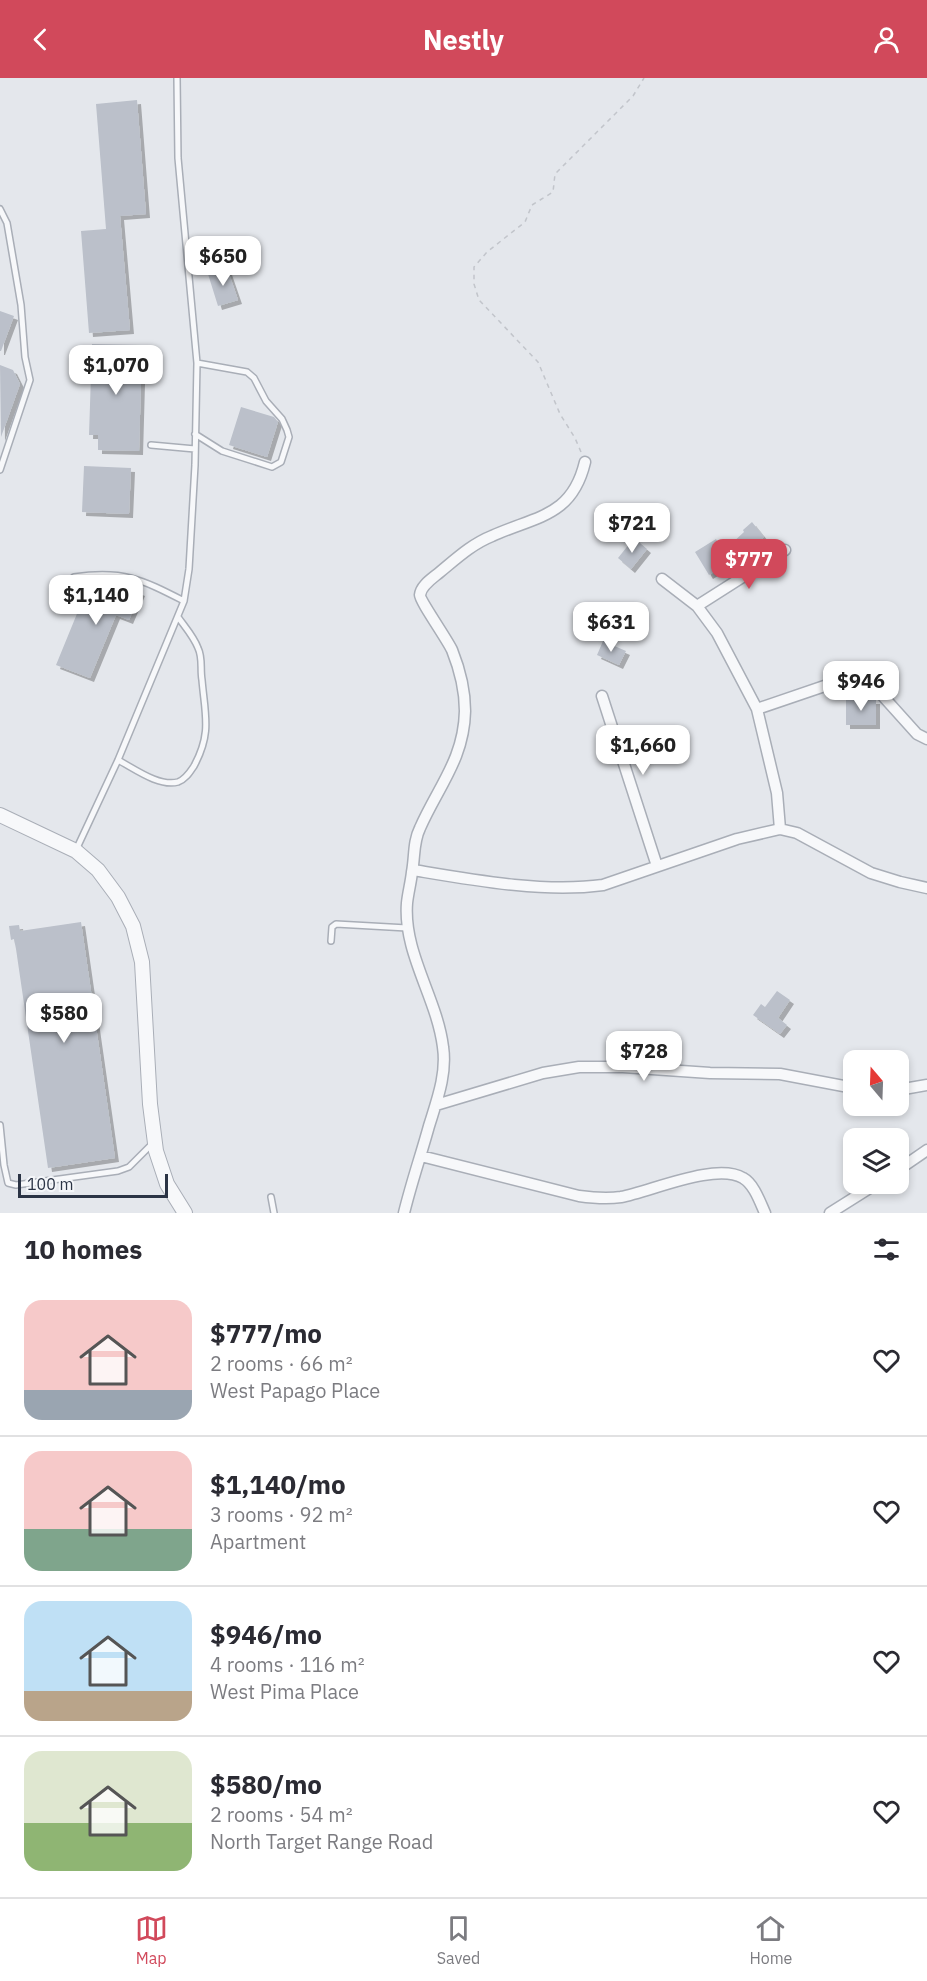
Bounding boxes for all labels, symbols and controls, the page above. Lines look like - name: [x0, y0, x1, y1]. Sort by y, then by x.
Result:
- text: Nestly: [423, 22, 504, 57]
- icon: back: [24, 23, 57, 56]
- icon: person: [870, 23, 903, 56]
- pin: $650: [187, 236, 259, 287]
- text: $650: [199, 242, 247, 269]
- pin: $1,070: [67, 345, 165, 396]
- text: $1,070: [83, 351, 149, 378]
- pin: $721: [596, 503, 668, 554]
- text: $721: [608, 509, 656, 536]
- pin: $777: [713, 539, 785, 590]
- text: $777: [725, 545, 773, 572]
- pin: $1,140: [47, 575, 145, 626]
- text: $1,140: [63, 581, 129, 608]
- pin: $631: [575, 602, 647, 653]
- text: $631: [587, 608, 635, 635]
- pin: $946: [825, 661, 897, 712]
- text: $946: [837, 667, 885, 694]
- pin: $1,660: [594, 725, 692, 776]
- text: $1,660: [610, 731, 676, 758]
- pin: $580: [28, 993, 100, 1044]
- text: $580: [40, 999, 88, 1026]
- pin: $728: [608, 1031, 680, 1082]
- text: $728: [620, 1037, 668, 1064]
- north arrow: [843, 1050, 909, 1116]
- map controls: [843, 1050, 909, 1194]
- button: layers: [843, 1128, 909, 1194]
- scale bar: [18, 1171, 168, 1198]
- text: 100 m: [27, 1174, 74, 1194]
- text: 10 homes: [24, 1232, 142, 1266]
- icon: filters: [870, 1233, 903, 1266]
- text: $777/mo: [210, 1316, 322, 1350]
- icon: home: [72, 1324, 144, 1396]
- icon: heart: [870, 1344, 903, 1377]
- text: 2 rooms · 66 m²: [210, 1350, 353, 1377]
- text: West Papago Place: [210, 1377, 380, 1404]
- text: $1,140/mo: [210, 1467, 346, 1501]
- icon: home: [72, 1475, 144, 1547]
- icon: heart: [870, 1495, 903, 1528]
- text: 3 rooms · 92 m²: [210, 1501, 353, 1528]
- text: Apartment: [210, 1528, 306, 1555]
- text: $946/mo: [210, 1617, 322, 1651]
- icon: home: [72, 1625, 144, 1697]
- icon: heart: [870, 1645, 903, 1678]
- text: 4 rooms · 116 m²: [210, 1651, 365, 1678]
- text: West Pima Place: [210, 1678, 359, 1705]
- text: $580/mo: [210, 1767, 322, 1801]
- icon: home: [72, 1775, 144, 1847]
- icon: heart: [870, 1795, 903, 1828]
- text: 2 rooms · 54 m²: [210, 1801, 353, 1828]
- text: North Target Range Road: [210, 1828, 433, 1855]
- tab: Map: [135, 1912, 168, 1968]
- tab: Saved: [437, 1912, 480, 1968]
- tab: Home: [749, 1912, 792, 1968]

